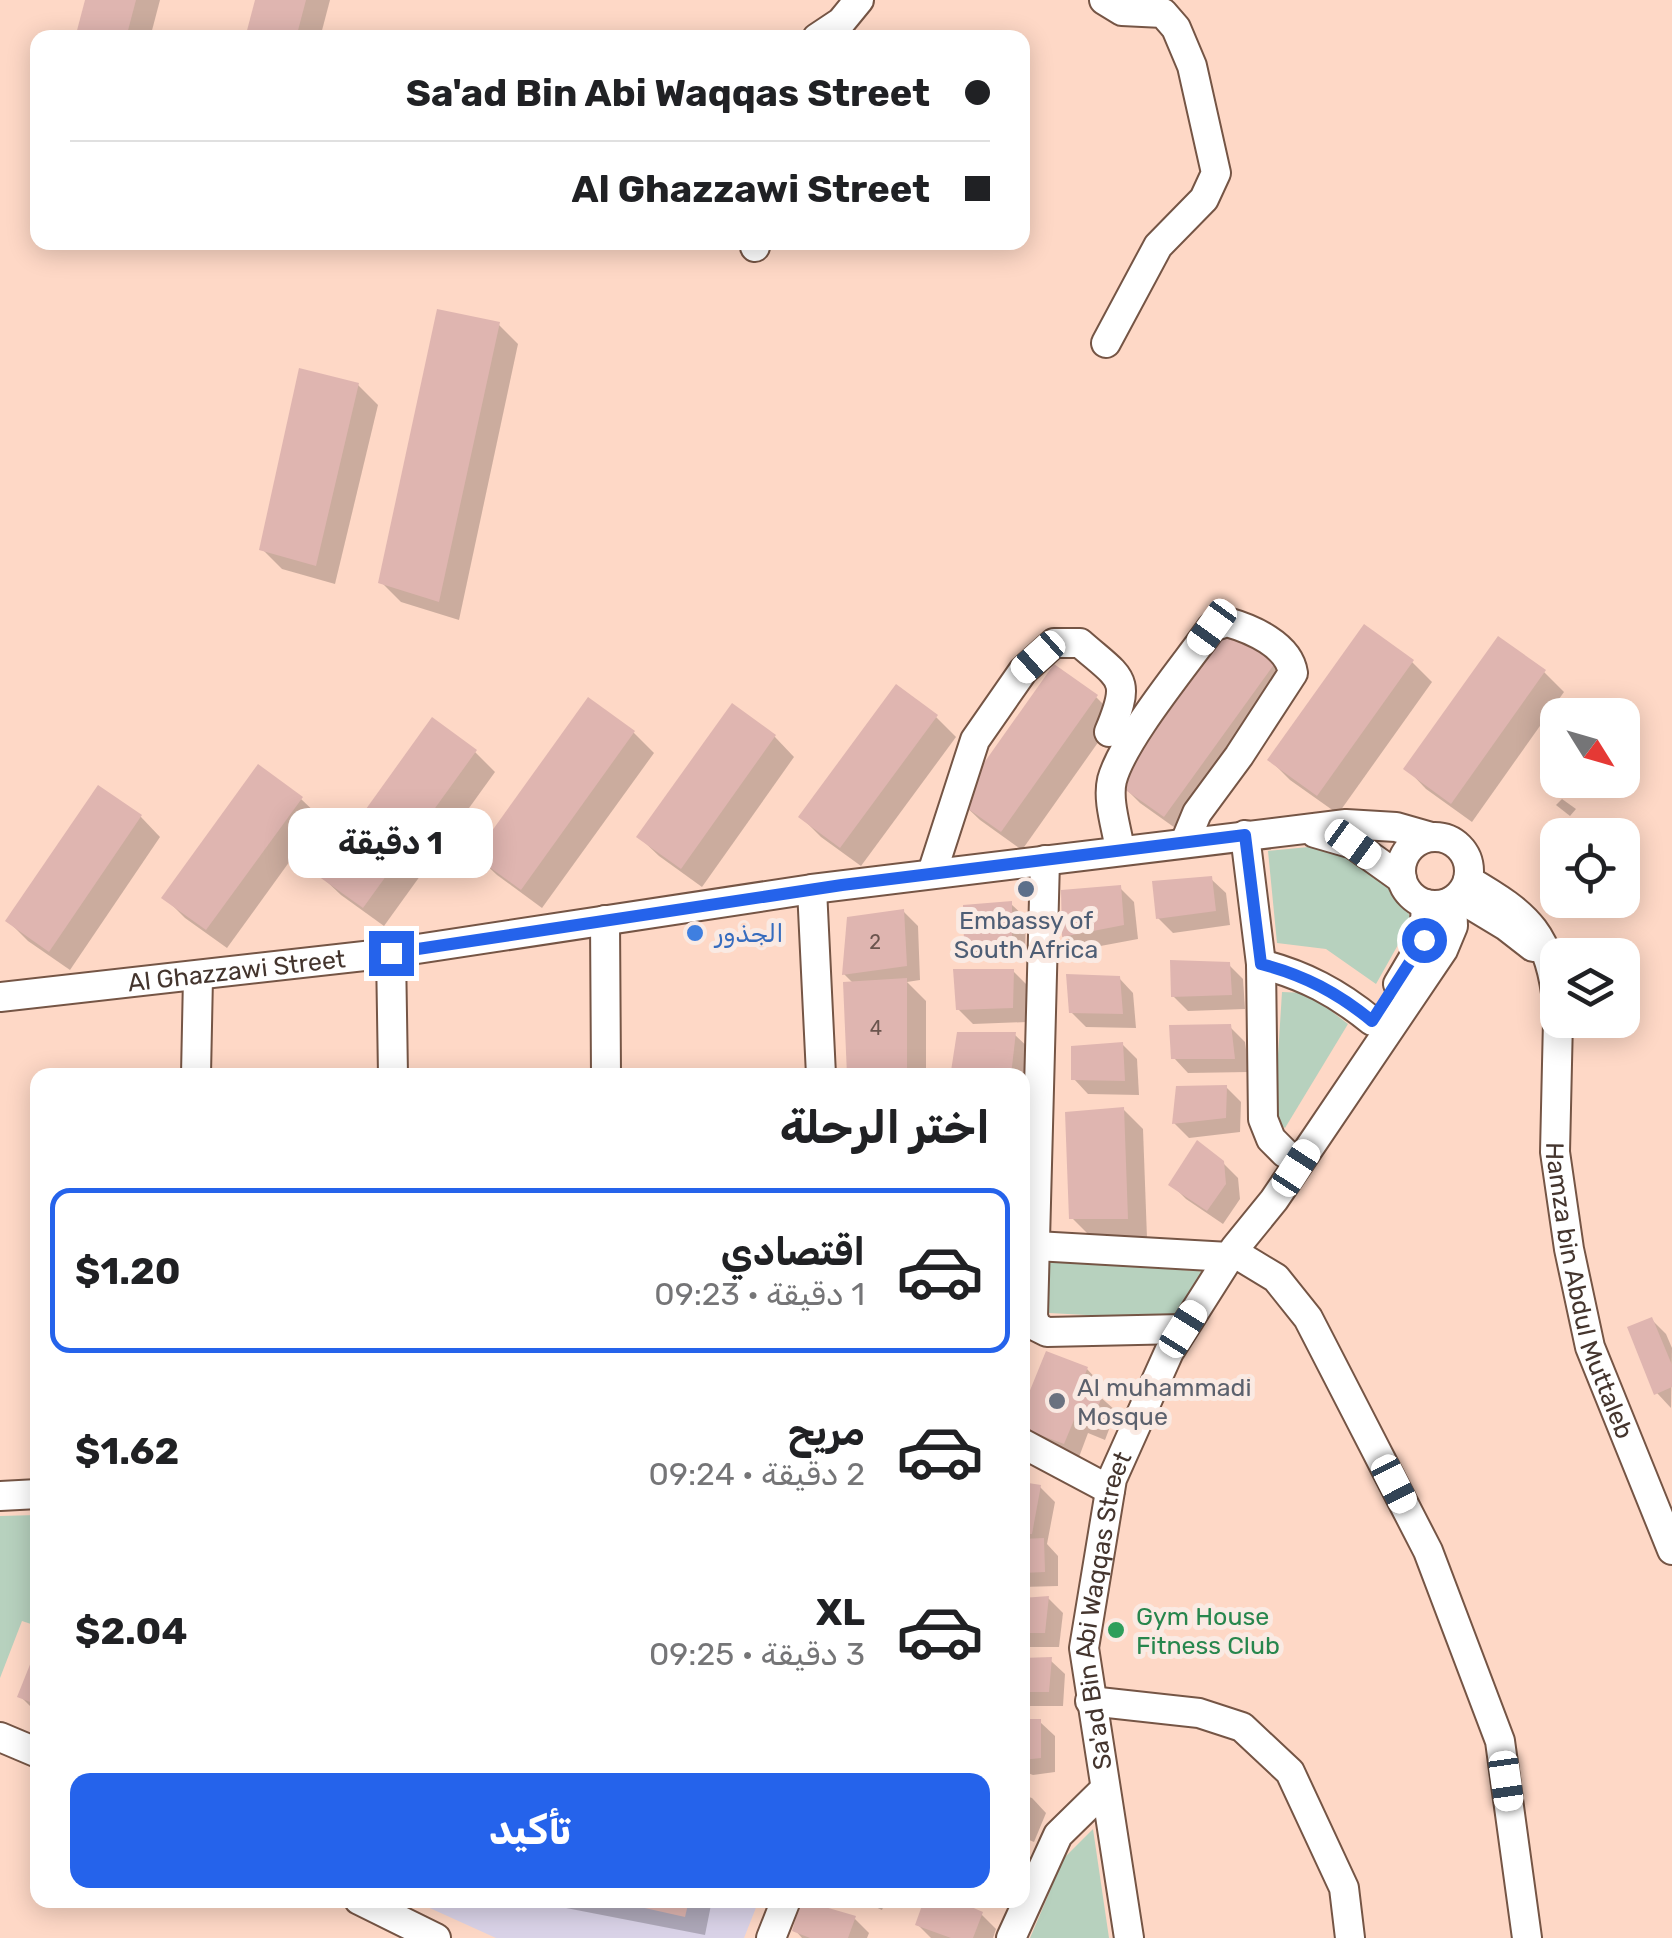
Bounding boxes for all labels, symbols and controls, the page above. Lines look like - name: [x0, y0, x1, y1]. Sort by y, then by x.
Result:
- text: Sa'ad Bin Abi Waqqas Street: [406, 70, 930, 116]
- text: Al Ghazzawi Street: [572, 166, 930, 212]
- car: [1182, 594, 1242, 660]
- car: [1006, 626, 1070, 688]
- north arrow: [1540, 698, 1640, 798]
- map controls: [1540, 698, 1640, 1038]
- callout: 1 دقيقة: [288, 808, 494, 878]
- car: [1320, 814, 1386, 874]
- button: locate: [1540, 818, 1640, 918]
- text: 1 دقيقة: [338, 824, 443, 862]
- marker: Embassy of South Africa: [1015, 878, 1037, 900]
- place label: Embassy of South Africa: [954, 906, 1098, 964]
- route start: [1402, 918, 1447, 963]
- place label: الجذور: [713, 919, 783, 948]
- marker: الجذور: [684, 922, 706, 944]
- house number: 2: [869, 930, 881, 954]
- route end: [369, 931, 414, 976]
- button: layers: [1540, 938, 1640, 1038]
- street label: Al Ghazzawi Street: [126, 944, 347, 998]
- house number: 4: [870, 1016, 882, 1040]
- text: اختر الرحلة: [780, 1101, 990, 1154]
- car: [1267, 1135, 1325, 1201]
- street label: Hamza bin Abdul Muttaleb: [1540, 1142, 1639, 1443]
- icon: car: [895, 1226, 985, 1316]
- text: اقتصادي: [721, 1229, 865, 1275]
- text: $1.20: [75, 1248, 181, 1294]
- text: 1 دقيقة · 09:23: [654, 1275, 865, 1313]
- car: [1154, 1296, 1212, 1362]
- place label: Al muhammadi Mosque: [1077, 1373, 1251, 1431]
- marker: Al muhammadi Mosque: [1046, 1390, 1068, 1412]
- icon: car: [895, 1406, 985, 1496]
- text: مريح: [788, 1409, 865, 1455]
- text: $1.62: [75, 1428, 179, 1474]
- street label: Sa'ad Bin Abi Waqqas Street: [1069, 1447, 1138, 1772]
- car: [1367, 1450, 1421, 1518]
- text: 2 دقيقة · 09:24: [649, 1455, 865, 1493]
- icon: car: [895, 1586, 985, 1676]
- text: XL: [816, 1589, 865, 1635]
- place label: Gym House Fitness Club: [1136, 1602, 1280, 1660]
- text: $2.04: [75, 1608, 187, 1654]
- marker: Gym House Fitness Club: [1105, 1619, 1127, 1641]
- text: 3 دقيقة · 09:25: [649, 1635, 865, 1673]
- car: [1487, 1749, 1525, 1813]
- button: تأكيد: [70, 1773, 990, 1888]

